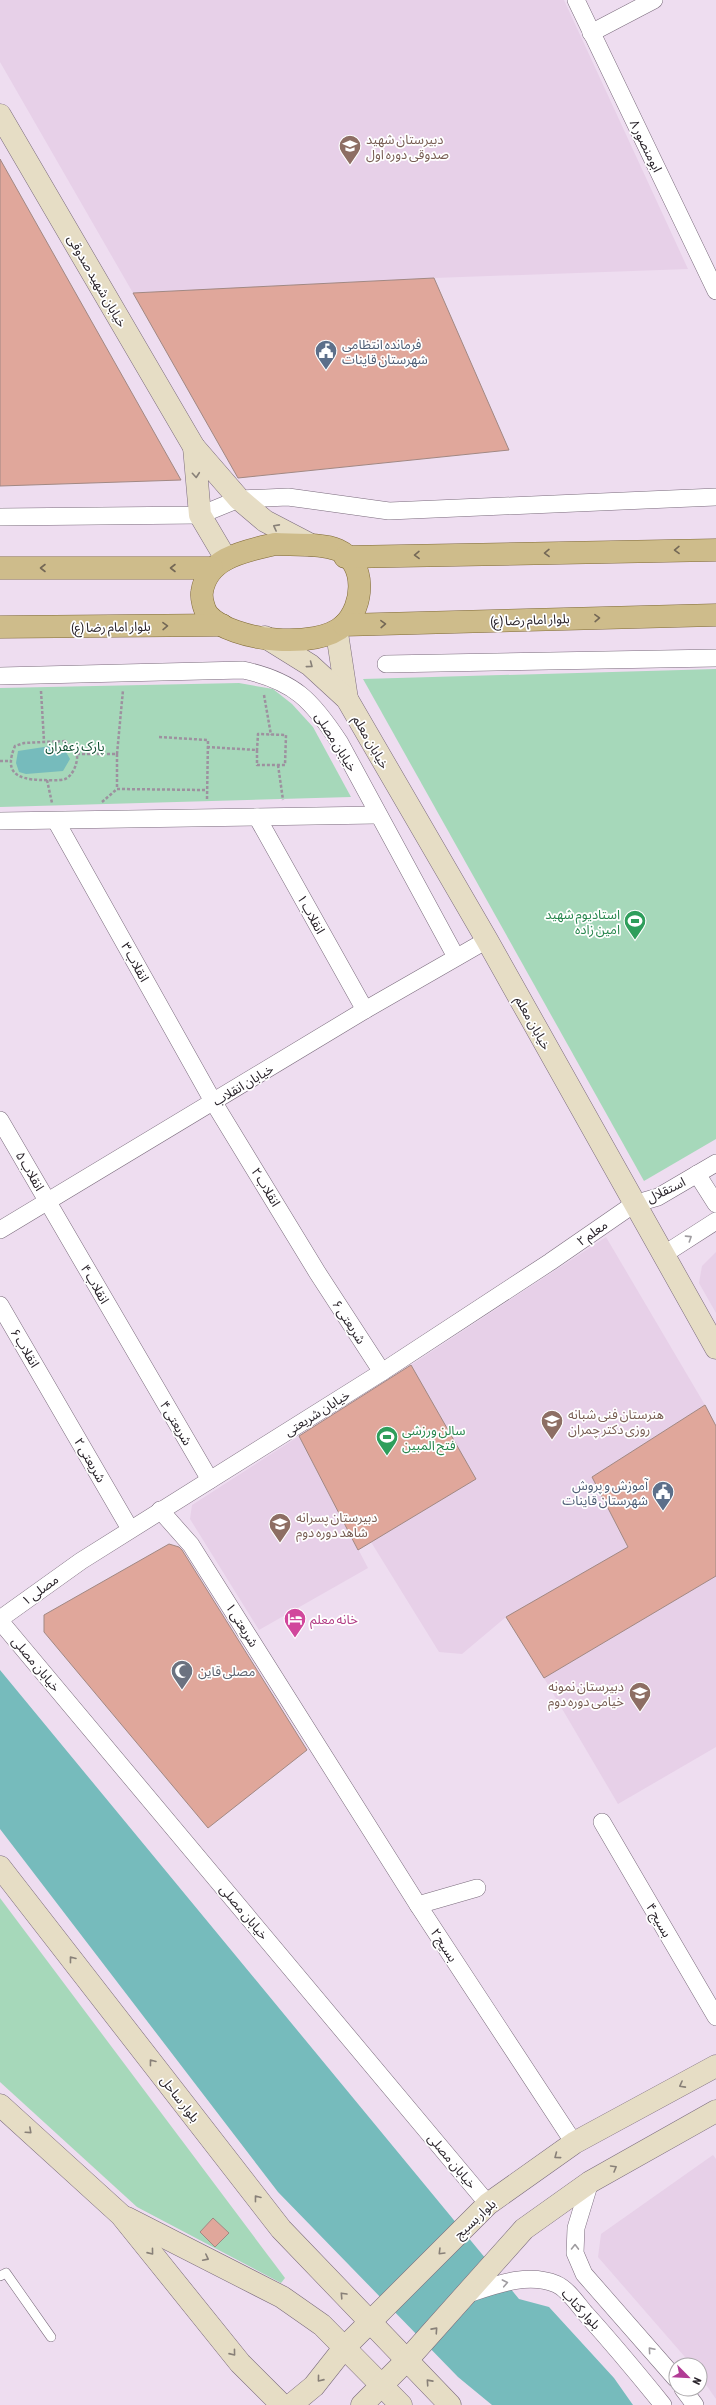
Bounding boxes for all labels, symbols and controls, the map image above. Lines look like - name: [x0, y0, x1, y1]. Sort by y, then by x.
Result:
- street label: ابومنصور ۸: [627, 117, 665, 175]
- place label: دبیرستان شهید صدوقی دوره اول: [366, 132, 449, 163]
- school or university icon: دبیرستان شهید صدوقی دوره اول: [337, 133, 363, 166]
- street label: خیابان شهید صدوقی: [64, 232, 130, 331]
- place label: فرمانده انتظامی شهرستان قاینات: [342, 337, 428, 368]
- public building icon: فرمانده انتظامی شهرستان قاینات: [313, 338, 339, 371]
- one-way arrow: [192, 472, 201, 478]
- one-way arrow: [273, 525, 280, 532]
- one-way arrow: [674, 546, 680, 554]
- one-way arrow: [544, 549, 550, 557]
- one-way arrow: [414, 551, 420, 559]
- one-way arrow: [40, 564, 46, 572]
- one-way arrow: [170, 564, 176, 572]
- street label: بلوار امام رضا (ع): [490, 611, 570, 632]
- one-way arrow: [594, 614, 600, 622]
- street label: بلوار امام رضا (ع): [71, 619, 151, 638]
- one-way arrow: [380, 620, 386, 628]
- one-way arrow: [162, 622, 168, 631]
- one-way arrow: [305, 660, 312, 667]
- street label: خیابان مصلی: [311, 710, 360, 775]
- street label: خیابان معلم: [347, 713, 392, 773]
- park label: پارک زعفران: [45, 739, 105, 756]
- street label: انقلاب ۱: [294, 892, 328, 937]
- place label: استادیوم شهید امین زاده: [545, 907, 620, 938]
- sports icon: استادیوم شهید امین زاده: [622, 908, 648, 941]
- street label: انقلاب ۳: [118, 940, 152, 985]
- street label: خیابان معلم: [509, 994, 554, 1054]
- street label: خیابان انقلاب: [210, 1061, 277, 1110]
- street label: انقلاب ۵: [13, 1149, 47, 1193]
- street label: انقلاب ۲: [248, 1165, 283, 1209]
- street label: استقلال: [644, 1174, 688, 1207]
- street label: معلم ۲: [574, 1217, 612, 1251]
- one-way arrow: [685, 1236, 692, 1243]
- street label: انقلاب ۴: [78, 1262, 112, 1306]
- street label: شریعتی ۶: [328, 1297, 369, 1347]
- street label: انقلاب ۶: [7, 1326, 42, 1370]
- street label: خیابان شریعتی: [282, 1387, 353, 1440]
- street label: شریعتی ۴: [156, 1398, 195, 1448]
- place label: هنرستان فنی شبانه روزی دکتر چمران: [568, 1407, 664, 1439]
- school or university icon: هنرستان فنی شبانه روزی دکتر چمران: [539, 1408, 565, 1441]
- place label: سالن ورزشی فتح المبین: [402, 1423, 465, 1456]
- sports icon: سالن ورزشی فتح المبین: [374, 1424, 400, 1457]
- street label: شریعتی ۲: [70, 1435, 109, 1486]
- place label: آموزش و پروش شهرستان قاینات: [562, 1478, 649, 1509]
- public building icon: آموزش و پروش شهرستان قاینات: [650, 1479, 676, 1512]
- place label: دبیرستان پسرانه شاهد دوره دوم: [296, 1510, 377, 1542]
- school or university icon: دبیرستان پسرانه شاهد دوره دوم: [267, 1511, 293, 1544]
- street label: مصلی ۱: [19, 1572, 62, 1609]
- street label: شریعتی ۱: [222, 1600, 261, 1650]
- hotel icon: خانه معلم: [282, 1606, 308, 1639]
- place label: خانه معلم: [310, 1612, 358, 1630]
- street label: خیابان مصلی: [8, 1634, 63, 1695]
- mosque icon: مصلی قاین: [169, 1658, 195, 1691]
- place label: مصلی قاین: [198, 1664, 256, 1680]
- place label: دبیرستان نمونه خیامی دوره دوم: [548, 1679, 624, 1711]
- school or university icon: دبیرستان نمونه خیامی دوره دوم: [627, 1680, 653, 1713]
- street label: خیابان مصلی: [216, 1882, 271, 1943]
- street label: بسیج ۴: [641, 1900, 675, 1941]
- street label: بسیج ۲: [425, 1925, 460, 1966]
- one-way arrow: [70, 1957, 77, 1964]
- one-way arrow: [149, 2060, 156, 2067]
- street label: بلوار ساحل: [157, 2073, 203, 2126]
- one-way arrow: [679, 2081, 686, 2088]
- one-way arrow: [24, 2126, 32, 2134]
- street label: خیابان مصلی: [424, 2131, 479, 2192]
- one-way arrow: [554, 2151, 561, 2158]
- one-way arrow: [610, 2166, 617, 2173]
- one-way arrow: [255, 2196, 262, 2203]
- street label: بلوار بسیج: [451, 2196, 501, 2244]
- one-way arrow: [571, 2244, 579, 2250]
- one-way arrow: [438, 2247, 446, 2255]
- one-way arrow: [146, 2248, 153, 2255]
- one-way arrow: [201, 2253, 209, 2261]
- one-way arrow: [502, 2279, 508, 2288]
- street label: بلوار کتاب: [558, 2286, 604, 2333]
- one-way arrow: [341, 2292, 348, 2300]
- one-way arrow: [430, 2328, 437, 2335]
- one-way arrow: [648, 2347, 655, 2354]
- one-way arrow: [228, 2349, 235, 2356]
- north arrow: [668, 2357, 708, 2397]
- one-way arrow: [317, 2374, 324, 2381]
- text: N: [690, 2376, 704, 2386]
- one-way arrow: [427, 2379, 434, 2387]

